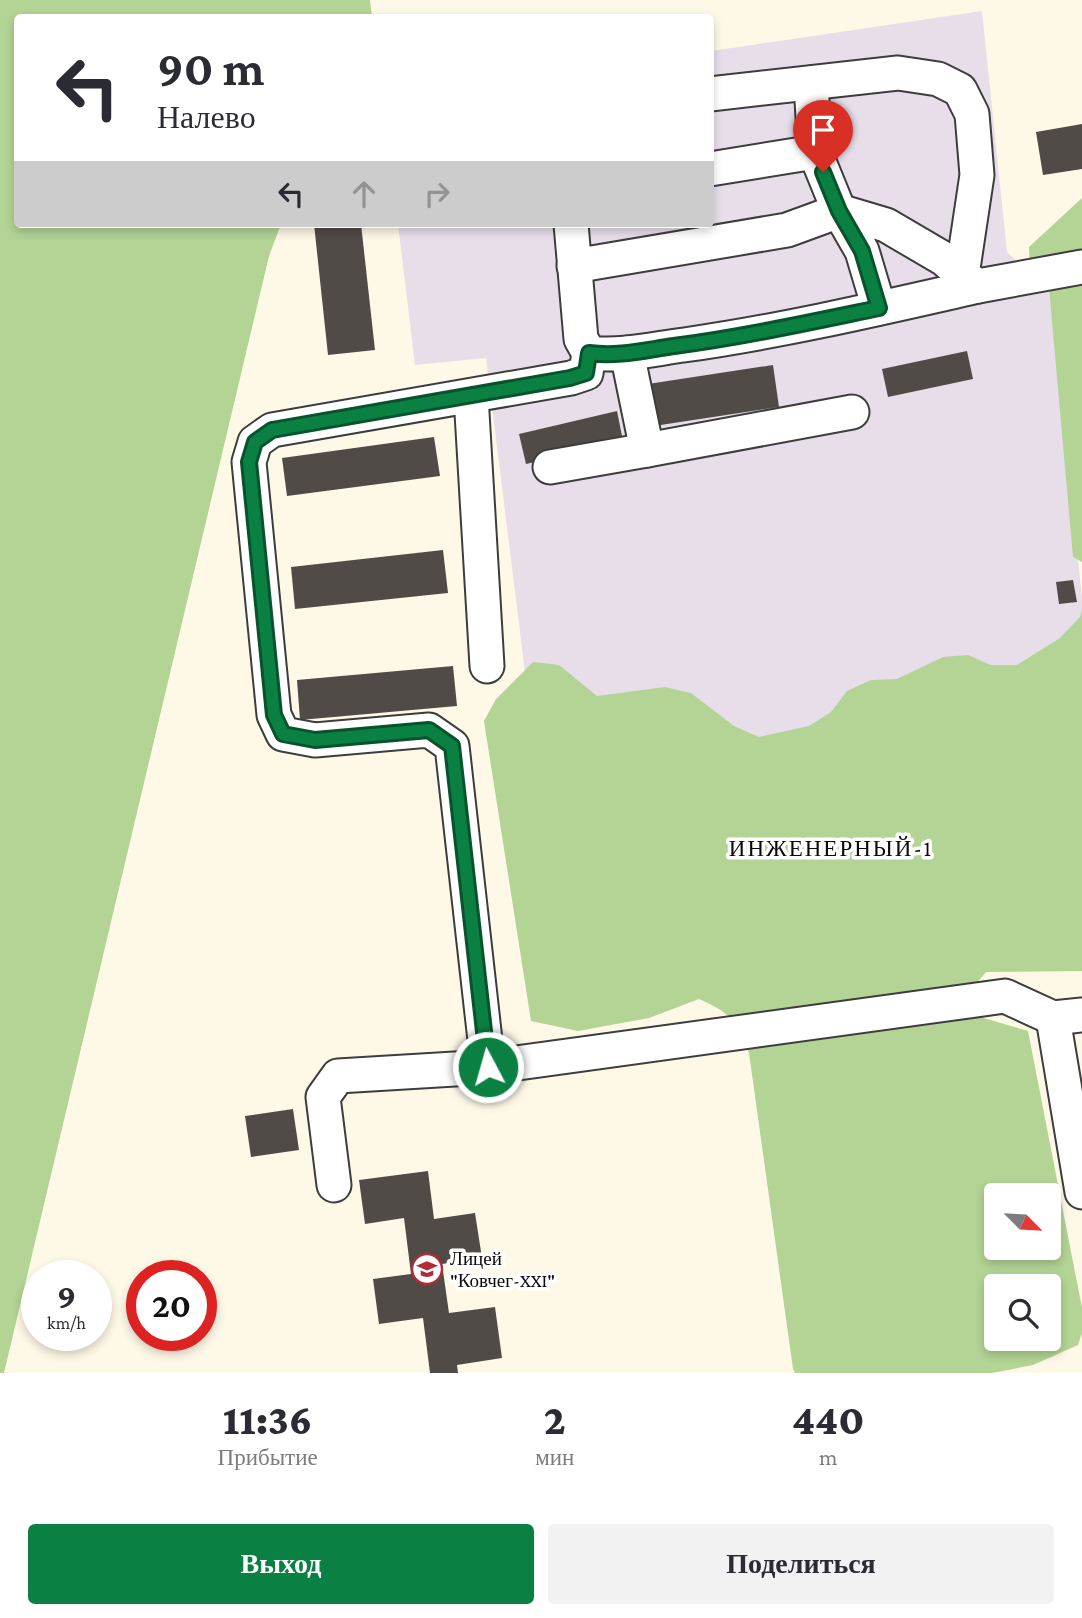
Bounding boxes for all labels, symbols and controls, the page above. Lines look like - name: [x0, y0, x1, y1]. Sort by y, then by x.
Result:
- text: 90 m: [157, 41, 264, 96]
- icon: left: [42, 42, 133, 133]
- text: Налево: [157, 99, 256, 135]
- pin: [793, 100, 853, 172]
- icon: arrive: [804, 111, 842, 149]
- icon: left: [272, 175, 310, 213]
- icon: ahead: [345, 175, 383, 213]
- icon: right: [418, 175, 456, 213]
- district label: ИНЖЕНЕРНЫЙ-1: [729, 835, 933, 861]
- position arrow: [451, 1030, 525, 1104]
- north arrow: [984, 1183, 1060, 1260]
- map controls: [984, 1183, 1061, 1351]
- place label: Лицей "Ковчег-XXI": [450, 1248, 555, 1291]
- school or university icon: Лицей "Ковчег-XXI": [410, 1252, 444, 1286]
- speed limit sign: 20: [126, 1260, 217, 1351]
- button: search: [984, 1274, 1061, 1351]
- text: 9: [57, 1277, 76, 1316]
- text: km/h: [47, 1313, 86, 1333]
- text: 11:36: [223, 1396, 312, 1443]
- text: 2: [544, 1396, 566, 1443]
- text: 440: [792, 1396, 864, 1443]
- text: Прибытие: [218, 1444, 318, 1470]
- text: мин: [535, 1444, 574, 1470]
- text: m: [819, 1444, 837, 1470]
- button: Выход: [28, 1524, 534, 1604]
- button: Поделиться: [548, 1524, 1054, 1604]

